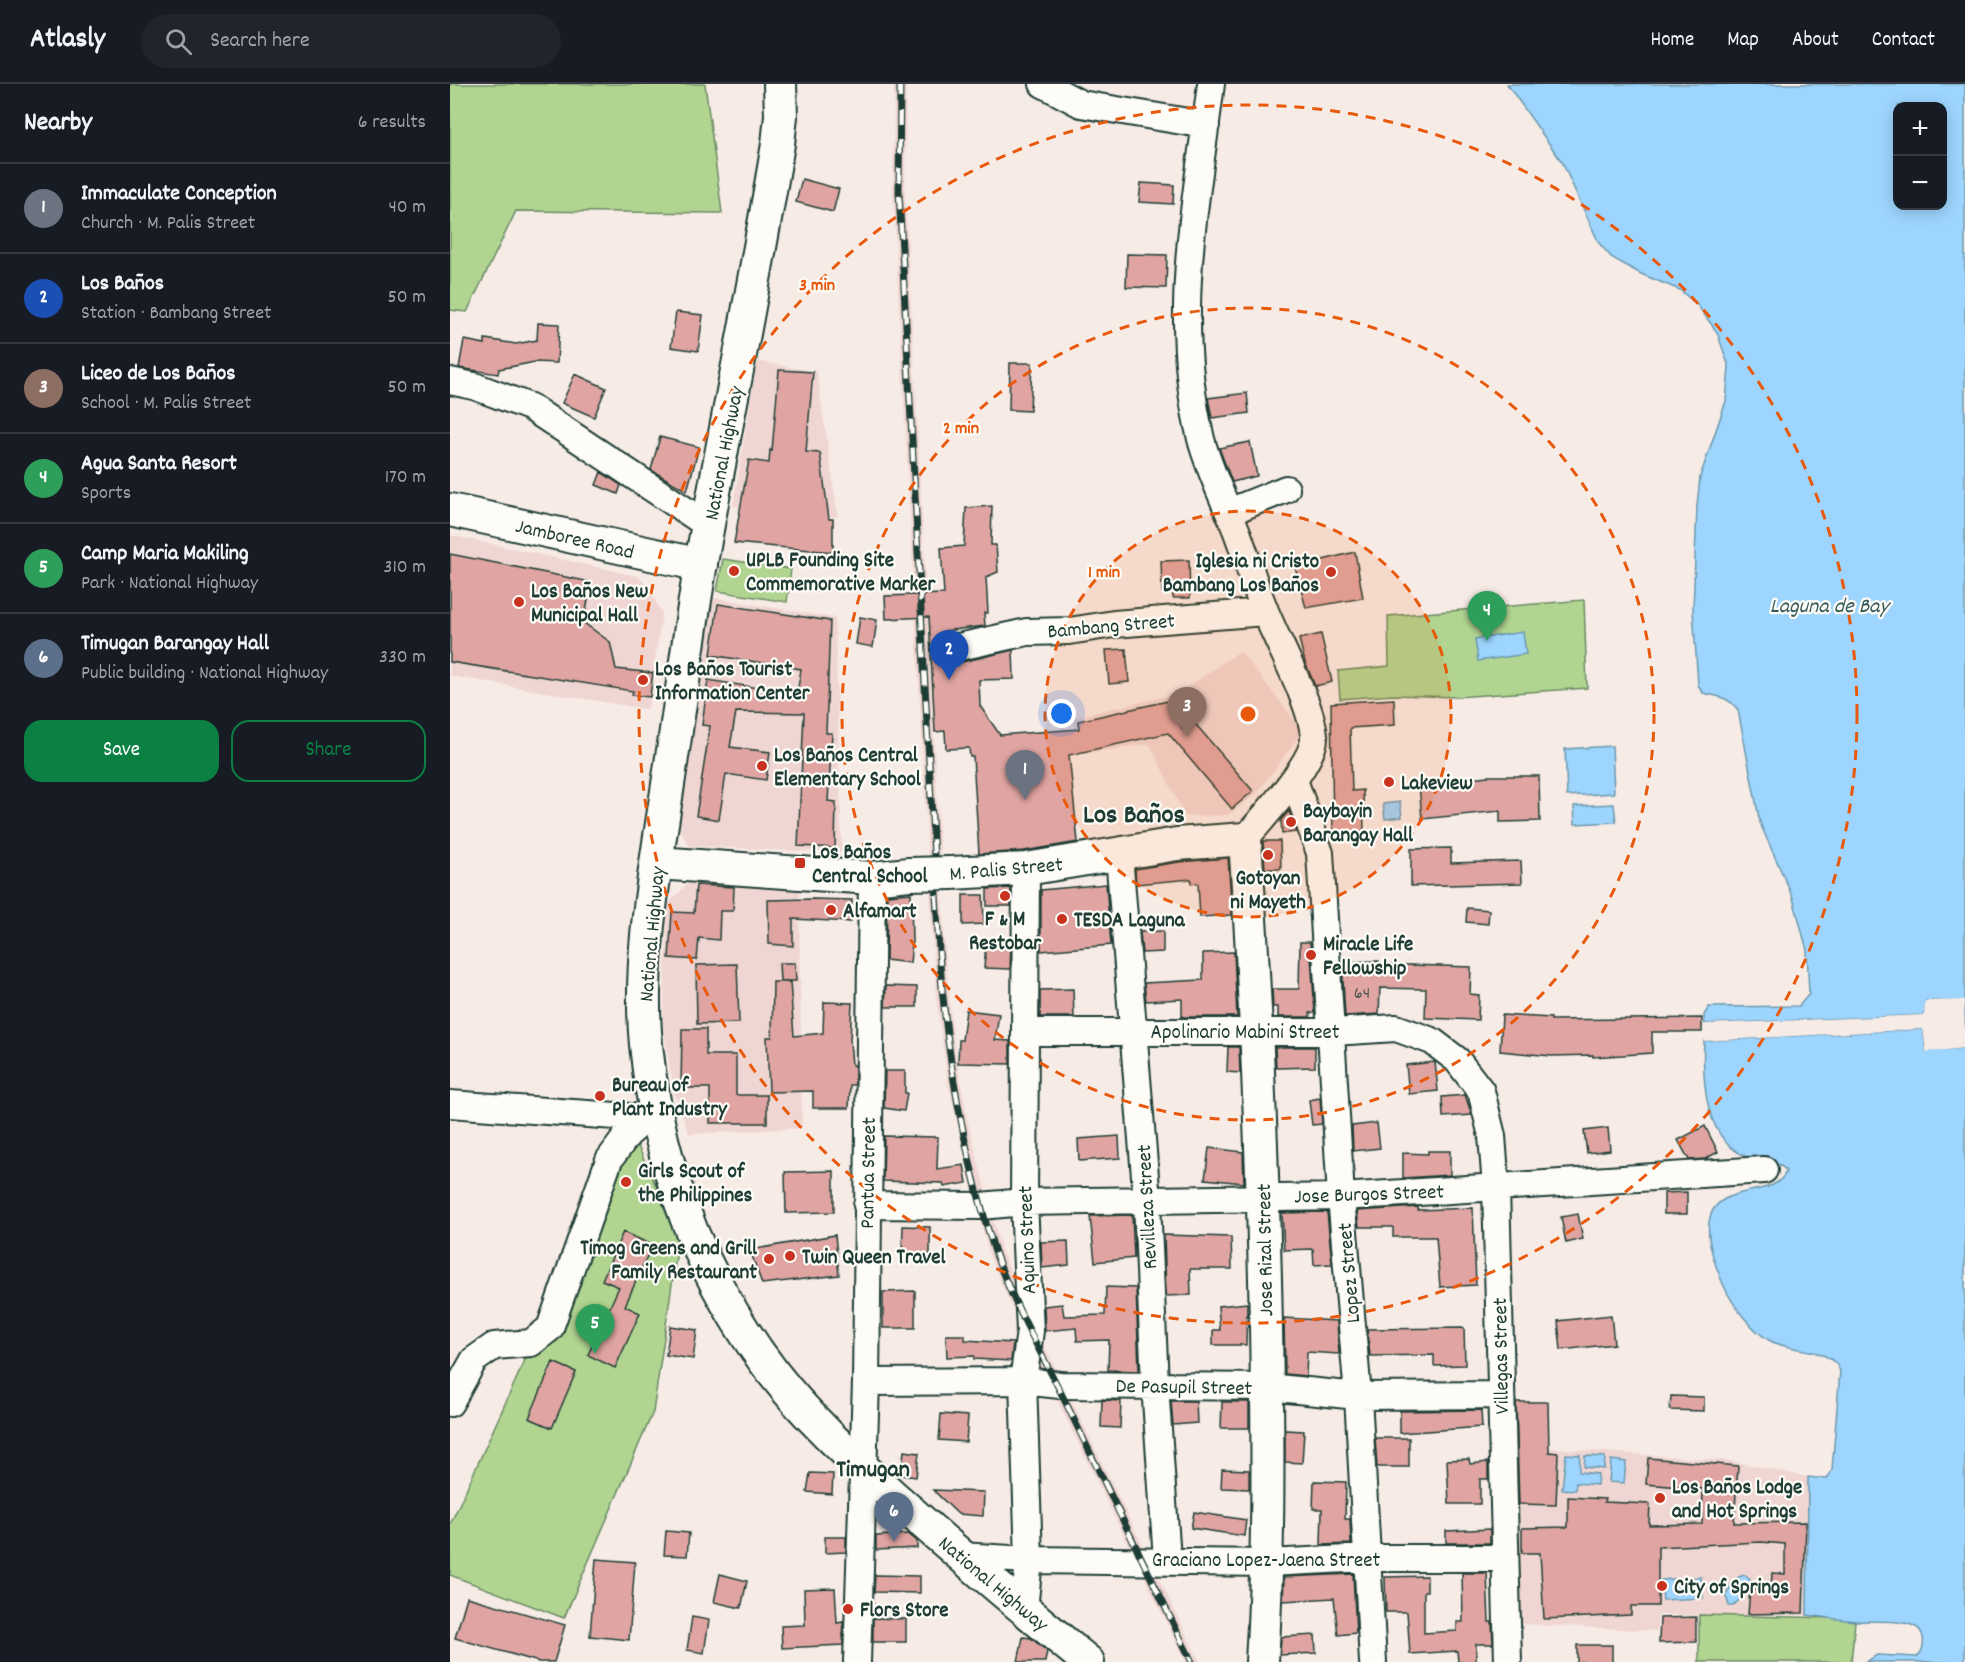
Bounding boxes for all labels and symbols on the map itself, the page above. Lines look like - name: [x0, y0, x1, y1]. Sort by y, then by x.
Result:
- text: 3 min: [799, 274, 835, 299]
- street label: National Highway: [698, 384, 754, 523]
- text: 2 min: [943, 417, 979, 442]
- street label: Jamboree Road: [512, 513, 637, 569]
- place label: UPLB Founding Site Commemorative Marker: [746, 547, 936, 601]
- place label: Iglesia ni Cristo Bambang Los Baños: [1163, 548, 1319, 602]
- text: 1 min: [1088, 561, 1120, 586]
- marker: UPLB Founding Site Commemorative Marker: [727, 564, 741, 578]
- marker: Iglesia ni Cristo Bambang Los Baños: [1324, 565, 1338, 579]
- place label: Los Baños New Municipal Hall: [531, 578, 649, 632]
- pin: 4: [1468, 592, 1506, 641]
- water label: Laguna de Bay: [1770, 592, 1891, 623]
- marker: Los Baños New Municipal Hall: [512, 595, 526, 609]
- street label: Bambang Street: [1046, 607, 1177, 649]
- pin: 2: [930, 630, 968, 680]
- place label: Los Baños Tourist Information Center: [655, 656, 811, 710]
- marker: Los Baños Tourist Information Center: [636, 673, 650, 687]
- pin: 3: [1168, 688, 1206, 737]
- your location: [1047, 699, 1076, 728]
- centre of rings: [1238, 704, 1258, 724]
- place label: Los Baños Central Elementary School: [774, 742, 922, 796]
- pin: 1: [1006, 750, 1044, 800]
- marker: Los Baños Central Elementary School: [755, 759, 769, 773]
- place label: Lakeview: [1401, 770, 1473, 800]
- marker: Lakeview: [1382, 775, 1396, 789]
- district label: Los Baños: [1083, 797, 1185, 836]
- place label: Baybayin Barangay Hall: [1303, 798, 1414, 852]
- marker: Baybayin Barangay Hall: [1284, 815, 1298, 829]
- place label: Los Baños Central School: [812, 839, 929, 893]
- marker: Gotoyan ni Mayeth: [1261, 848, 1275, 862]
- street label: M. Palis Street: [948, 851, 1064, 891]
- marker: Los Baños Central School: [793, 856, 807, 870]
- street label: National Highway: [633, 865, 675, 1003]
- place label: Gotoyan ni Mayeth: [1230, 865, 1306, 919]
- marker: F & M Restobar: [998, 889, 1012, 903]
- place label: Alfamart: [843, 898, 917, 928]
- marker: Alfamart: [824, 903, 838, 917]
- place label: F & M Restobar: [969, 906, 1042, 960]
- place label: TESDA Laguna: [1074, 907, 1186, 937]
- marker: TESDA Laguna: [1055, 912, 1069, 926]
- place label: Miracle Life Fellowship: [1323, 931, 1413, 985]
- marker: Miracle Life Fellowship: [1304, 948, 1318, 962]
- house number: 64: [1354, 982, 1370, 1007]
- street label: Apolinario Mabini Street: [1150, 1019, 1340, 1049]
- place label: Bureau of Plant Industry: [612, 1072, 728, 1126]
- marker: Bureau of Plant Industry: [593, 1089, 607, 1103]
- street label: Pantua Street: [854, 1117, 886, 1229]
- street label: Revilleza Street: [1131, 1143, 1167, 1270]
- place label: Girls Scout of the Philippines: [638, 1158, 752, 1212]
- marker: Girls Scout of the Philippines: [619, 1175, 633, 1189]
- street label: Jose Burgos Street: [1294, 1178, 1445, 1214]
- street label: Jose Rizal Street: [1251, 1183, 1283, 1317]
- street label: Aquino Street: [1012, 1185, 1046, 1295]
- street label: Lopez Street: [1332, 1221, 1370, 1324]
- place label: Timog Greens and Grill Family Restaurant: [580, 1235, 758, 1289]
- place label: Twin Queen Travel: [802, 1244, 947, 1274]
- marker: Twin Queen Travel: [783, 1249, 797, 1263]
- marker: Timog Greens and Grill Family Restaurant: [762, 1252, 776, 1266]
- street label: Villegas Street: [1487, 1297, 1519, 1415]
- pin: 5: [576, 1304, 614, 1354]
- street label: De Pasupil Street: [1115, 1373, 1253, 1405]
- district label: Timugan: [836, 1454, 910, 1488]
- place label: Los Baños Lodge and Hot Springs: [1672, 1474, 1802, 1528]
- marker: Los Baños Lodge and Hot Springs: [1653, 1491, 1667, 1505]
- pin: 6: [874, 1492, 914, 1542]
- street label: National Highway: [930, 1530, 1054, 1641]
- street label: Graciano Lopez-Jaena Street: [1152, 1547, 1380, 1577]
- place label: City of Springs: [1674, 1574, 1789, 1604]
- marker: City of Springs: [1655, 1579, 1669, 1593]
- place label: Flors Store: [860, 1597, 949, 1627]
- marker: Flors Store: [841, 1602, 855, 1616]

